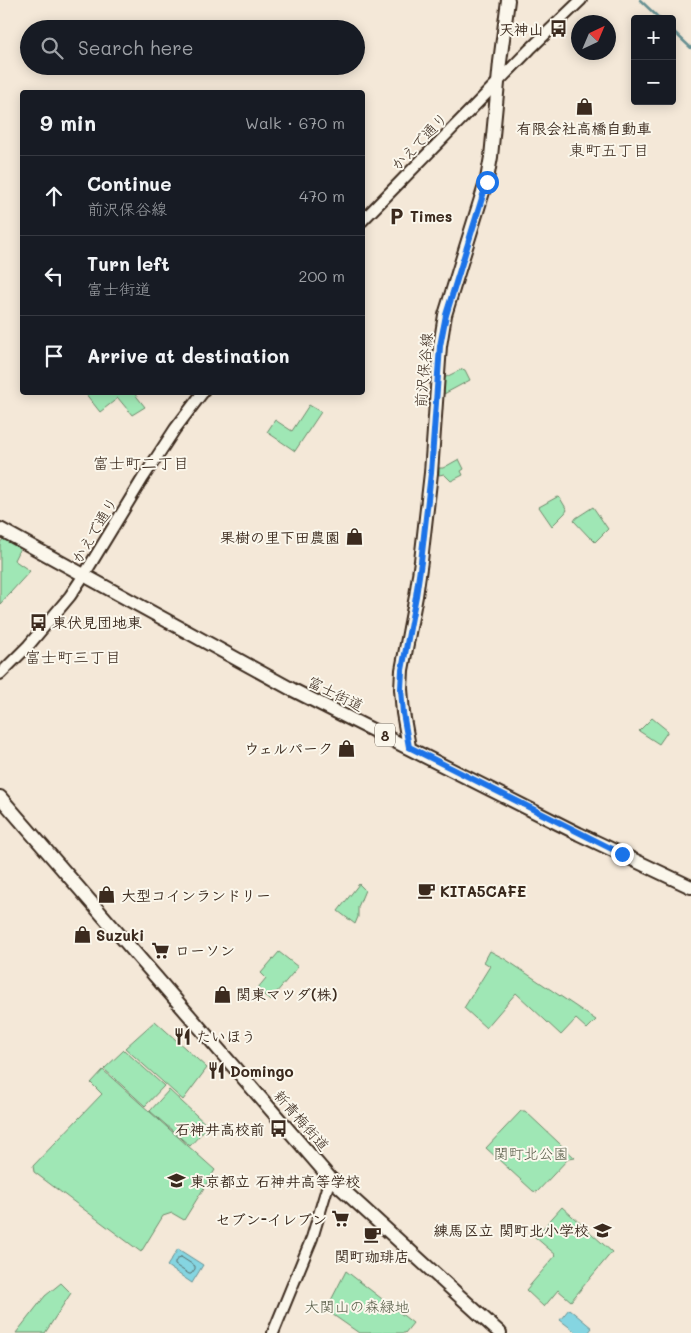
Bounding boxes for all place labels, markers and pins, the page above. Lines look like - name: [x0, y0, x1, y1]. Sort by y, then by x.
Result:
- place label: 天神山: [499, 19, 544, 39]
- bus stop icon: 天神山: [548, 19, 568, 39]
- shop icon: 有限会社高橋自動車: [574, 97, 594, 117]
- place label: 有限会社高橋自動車: [516, 118, 652, 138]
- parking icon: Times: [386, 206, 406, 226]
- place label: Times: [410, 206, 452, 226]
- place label: 果樹の里下田農園: [220, 527, 340, 547]
- shop icon: 果樹の里下田農園: [344, 527, 364, 547]
- bus stop icon: 東伏見団地東: [28, 612, 48, 632]
- place label: 東伏見団地東: [52, 612, 142, 632]
- place label: ウェルパーク: [244, 738, 333, 758]
- shop icon: ウェルパーク: [337, 738, 357, 758]
- cafe icon: KITA5CAFE: [416, 881, 436, 901]
- place label: KITA5CAFE: [440, 881, 526, 901]
- shop icon: 大型コインランドリー: [97, 885, 117, 905]
- place label: 大型コインランドリー: [121, 885, 271, 905]
- shop icon: Suzuki: [72, 925, 92, 945]
- place label: Suzuki: [96, 925, 144, 945]
- supermarket icon: ローソン: [151, 940, 171, 960]
- place label: ローソン: [175, 940, 235, 960]
- shop icon: 関東マツダ(株): [212, 984, 232, 1004]
- place label: 関東マツダ(株): [236, 984, 337, 1004]
- restaurant icon: たいほう: [172, 1026, 192, 1046]
- place label: たいほう: [196, 1026, 256, 1046]
- restaurant icon: Domingo: [206, 1061, 226, 1081]
- place label: Domingo: [230, 1061, 294, 1081]
- place label: 石神井高校前: [175, 1119, 265, 1139]
- bus stop icon: 石神井高校前: [269, 1119, 289, 1139]
- school or university icon: 東京都立 石神井高等学校: [166, 1171, 186, 1191]
- place label: 東京都立 石神井高等学校: [190, 1171, 360, 1191]
- place label: セブン-イレブン: [216, 1209, 327, 1229]
- supermarket icon: セブン-イレブン: [331, 1209, 351, 1229]
- place label: 練馬区立 関町北小学校: [434, 1220, 589, 1240]
- school or university icon: 練馬区立 関町北小学校: [593, 1220, 613, 1240]
- cafe icon: 関町珈琲店: [362, 1225, 382, 1245]
- place label: 関町珈琲店: [334, 1246, 410, 1266]

